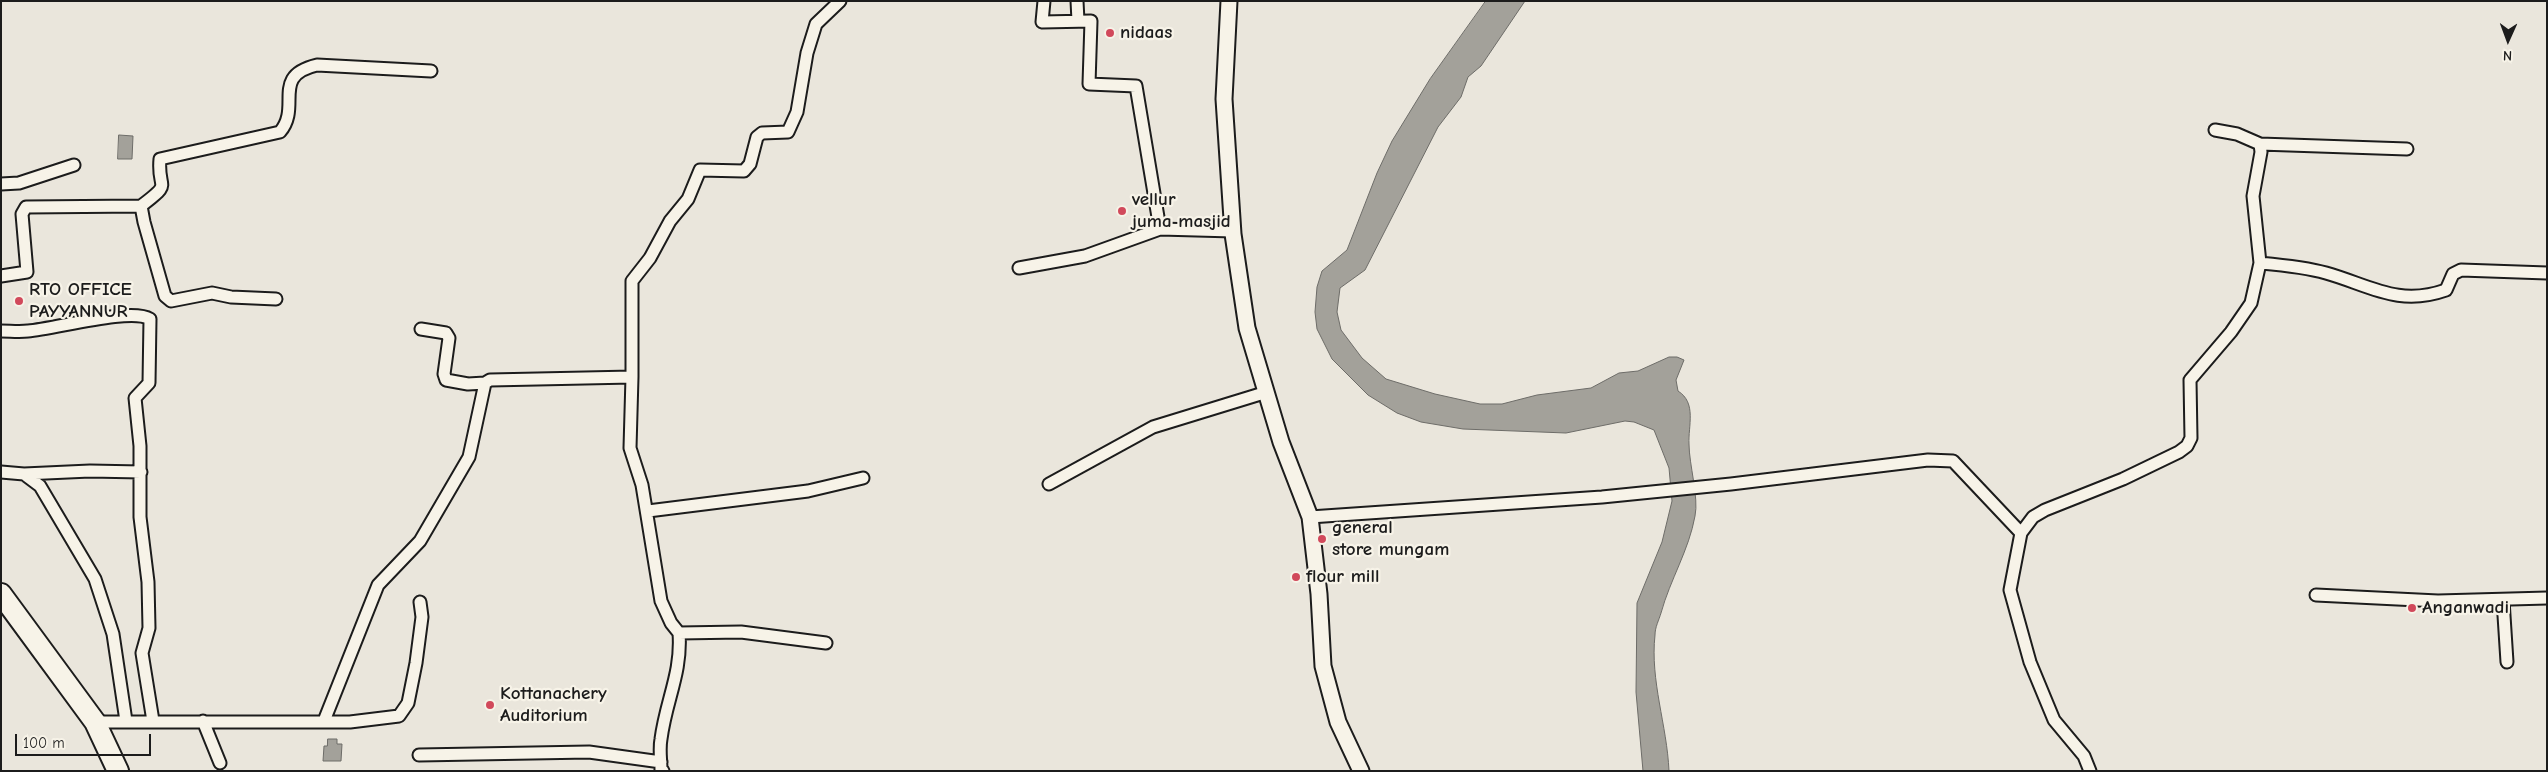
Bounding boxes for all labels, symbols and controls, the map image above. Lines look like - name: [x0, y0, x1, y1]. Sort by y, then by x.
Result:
- north arrow: [2483, 15, 2533, 65]
- place label: nidaas: [1120, 22, 1172, 44]
- marker: nidaas: [1104, 27, 1116, 39]
- text: N: [2503, 47, 2512, 64]
- place label: vellur juma masjid: [1132, 189, 1231, 233]
- marker: vellur juma masjid: [1116, 205, 1128, 217]
- place label: RTO OFFICE PAYYANNUR: [29, 279, 132, 323]
- marker: RTO OFFICE PAYYANNUR: [13, 295, 25, 307]
- place label: general store mungam: [1332, 517, 1449, 561]
- marker: general store mungam: [1316, 533, 1328, 545]
- place label: flour mill: [1306, 566, 1379, 588]
- marker: flour mill: [1290, 571, 1302, 583]
- place label: Anganwadi: [2422, 597, 2509, 619]
- marker: Anganwadi: [2406, 602, 2418, 614]
- place label: Kottanachery Auditorium: [500, 683, 607, 727]
- marker: Kottanachery Auditorium: [484, 699, 496, 711]
- scale bar: [18, 724, 154, 756]
- text: 100 m: [23, 734, 65, 752]

